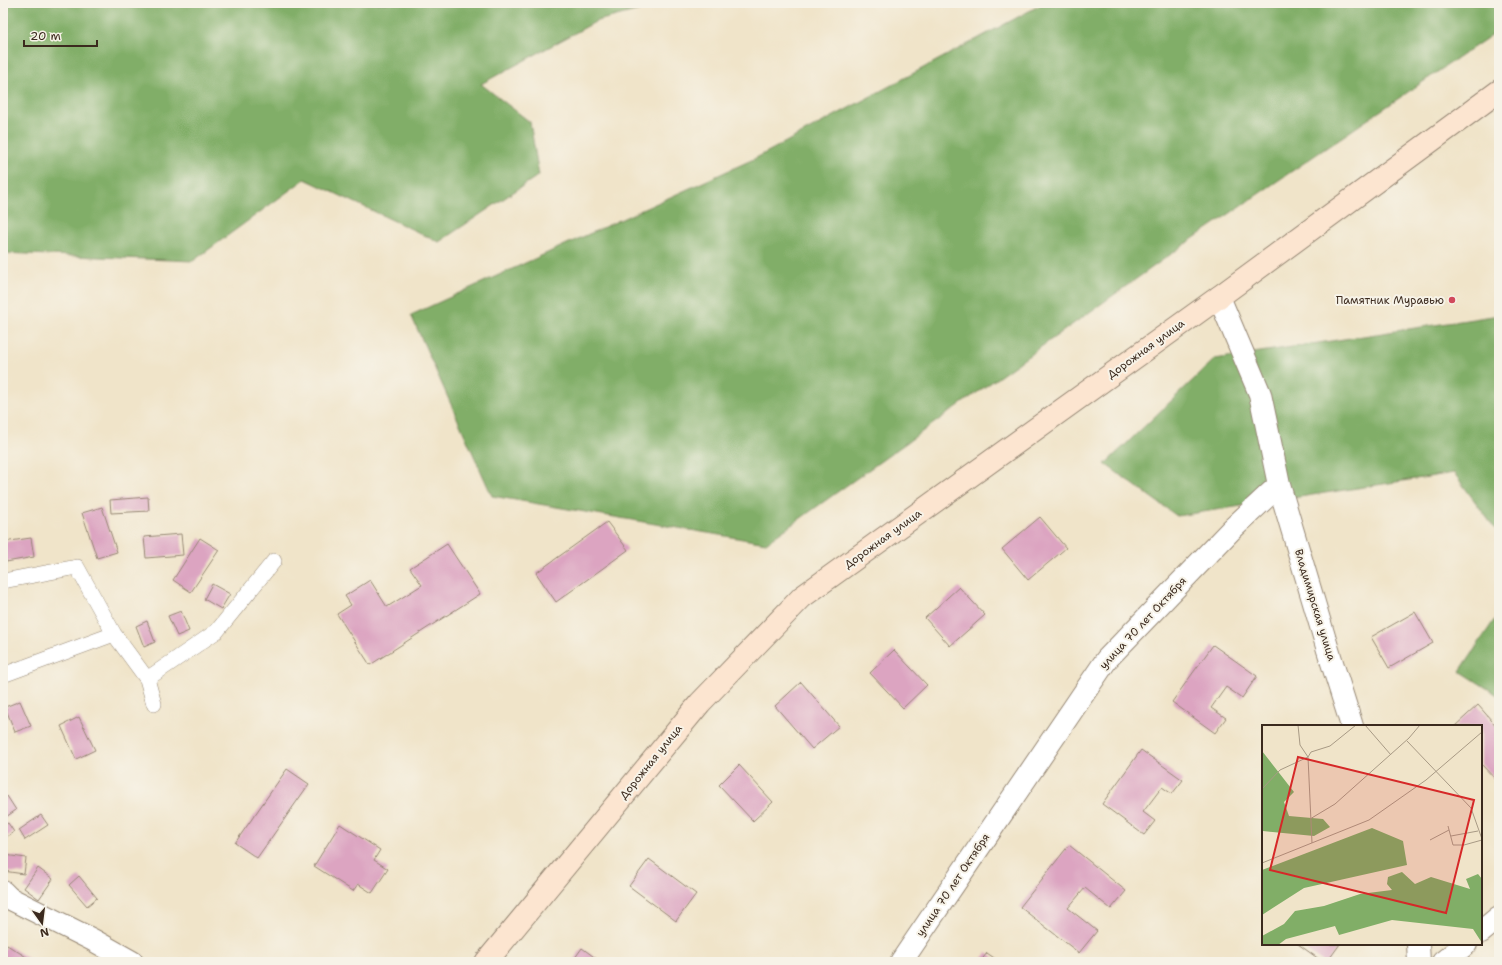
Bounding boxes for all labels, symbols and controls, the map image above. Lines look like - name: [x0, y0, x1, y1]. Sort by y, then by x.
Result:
- scale bar: [24, 22, 97, 48]
- text: 20 m: [30, 28, 61, 44]
- place label: Памятник Муравью: [1336, 293, 1444, 308]
- marker: Памятник Муравью: [1447, 295, 1457, 305]
- street label: Дорожная улица: [1104, 316, 1188, 382]
- street label: Дорожная улица: [841, 506, 925, 572]
- street label: Владимирская улица: [1291, 547, 1339, 663]
- street label: улица 70 лет Октября: [1096, 573, 1190, 673]
- street label: Дорожная улица: [616, 721, 686, 802]
- inset map: [1262, 725, 1482, 945]
- street label: улица 70 лет Октября: [913, 830, 993, 940]
- north arrow: [22, 903, 62, 943]
- text: N: [38, 924, 50, 941]

